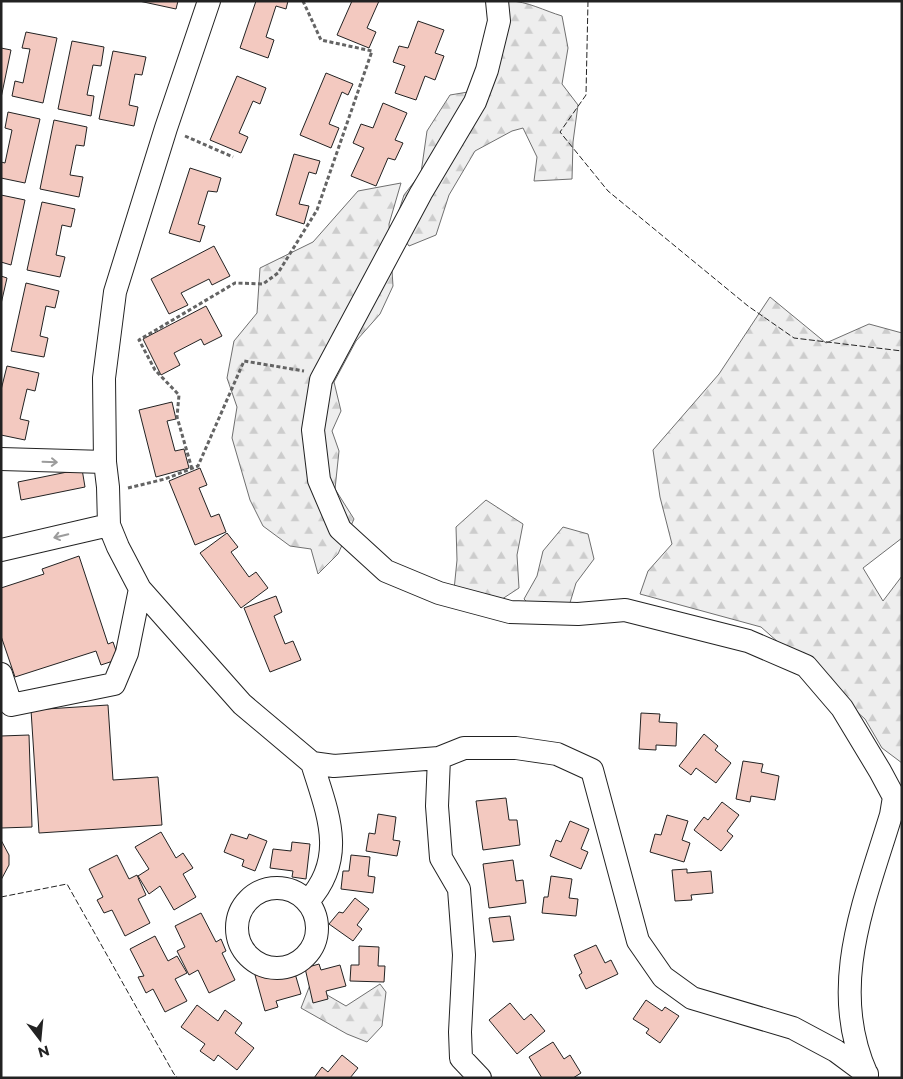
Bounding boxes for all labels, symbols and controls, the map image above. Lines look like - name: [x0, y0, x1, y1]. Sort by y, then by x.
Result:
- one-way arrow: [42, 457, 58, 466]
- one-way arrow: [54, 532, 70, 541]
- north arrow: [15, 1014, 65, 1064]
- text: N: [36, 1041, 52, 1062]

